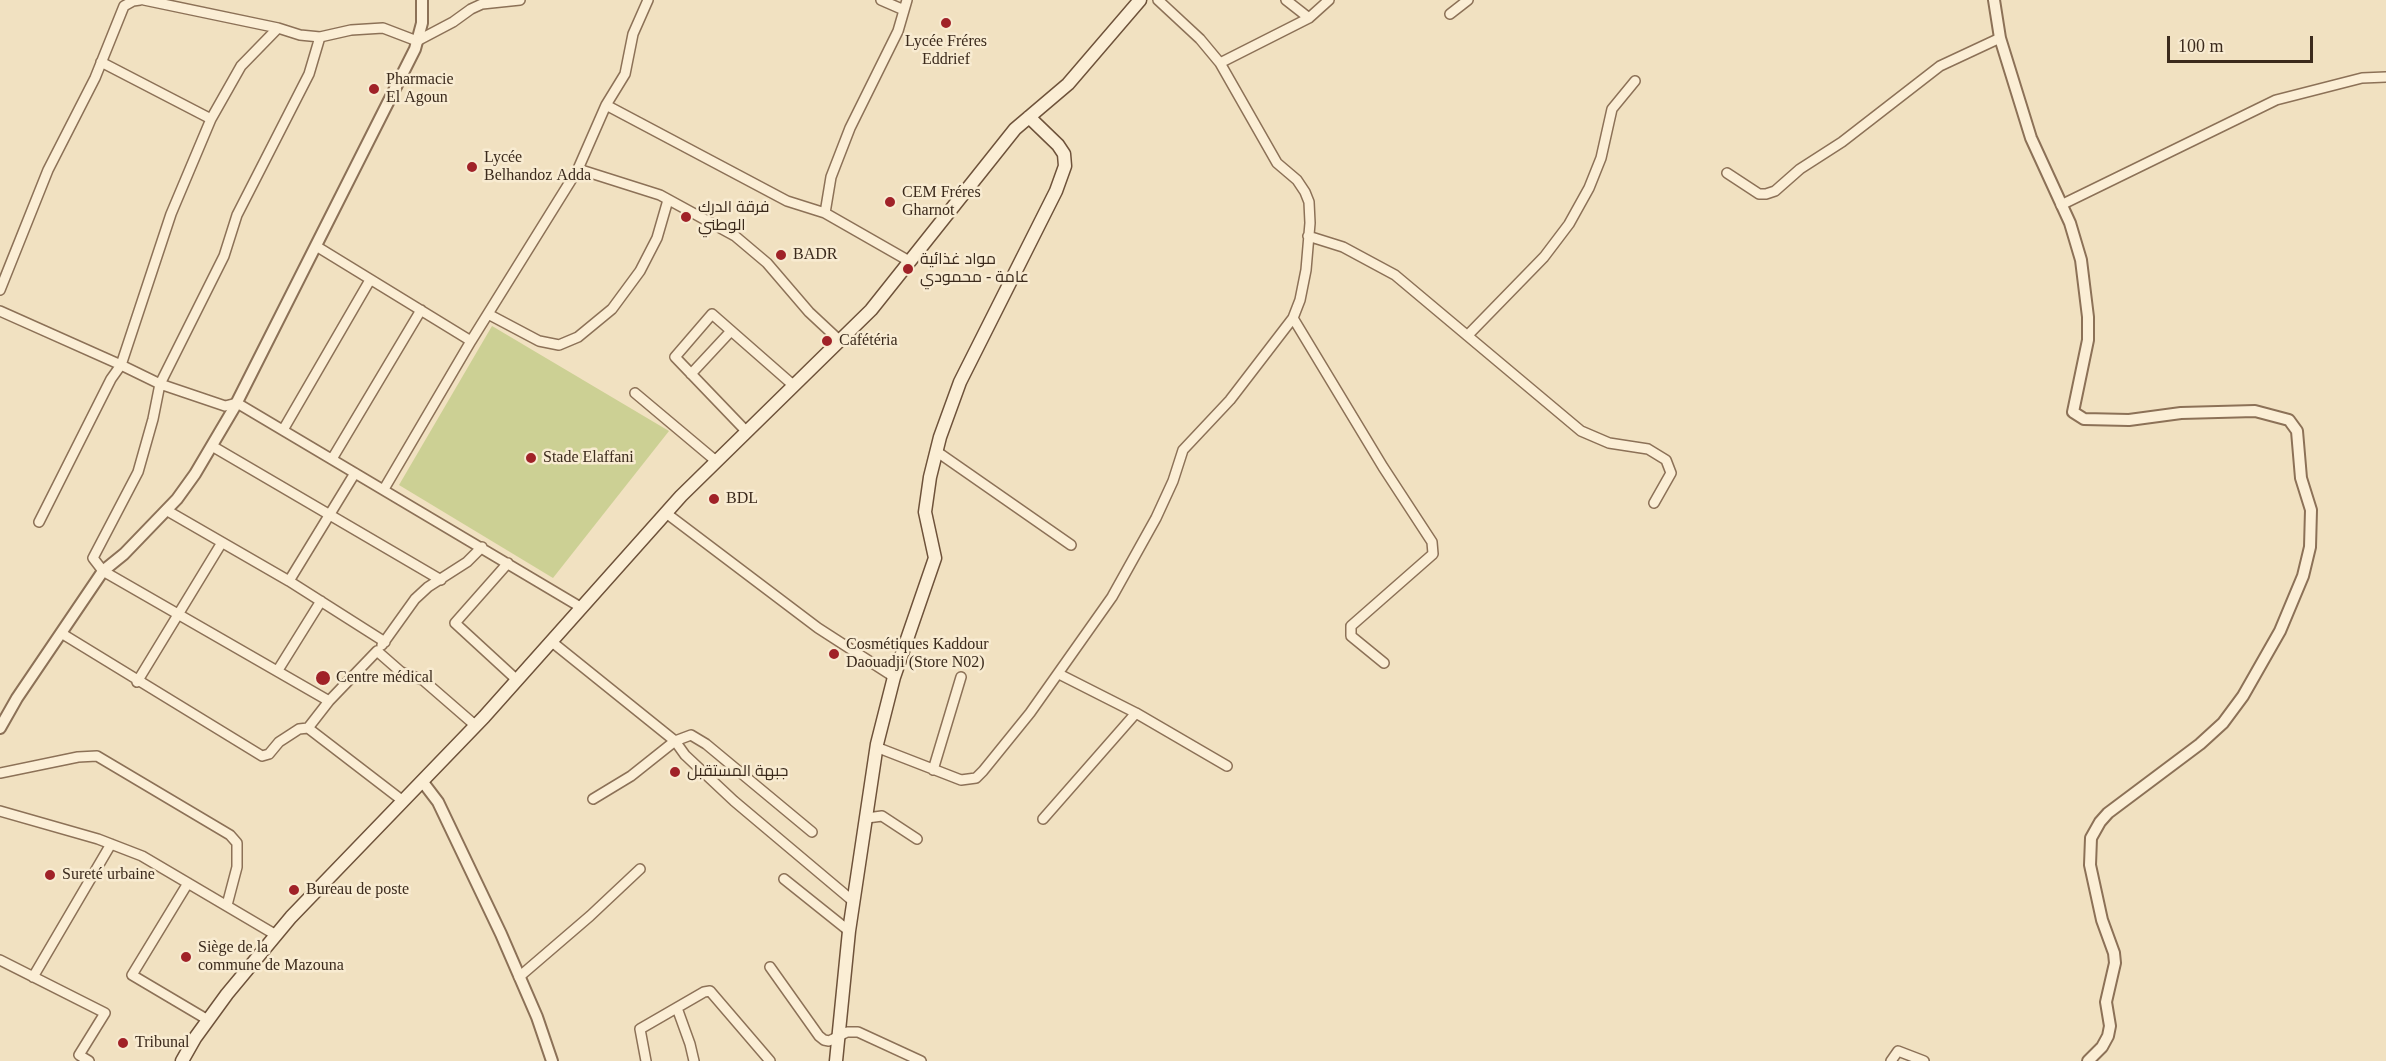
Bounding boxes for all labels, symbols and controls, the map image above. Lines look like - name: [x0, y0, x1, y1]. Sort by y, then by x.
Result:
- marker: Lycée Fréres Eddrief: [939, 16, 953, 30]
- scale bar: [2170, 24, 2316, 62]
- place label: Lycée Fréres Eddrief: [905, 32, 987, 70]
- text: 100 m: [2178, 36, 2224, 56]
- place label: Pharmacie El Agoun: [386, 70, 454, 108]
- marker: Pharmacie El Agoun: [367, 82, 381, 96]
- place label: Lycée Belhandoz Adda: [484, 148, 591, 186]
- marker: Lycée Belhandoz Adda: [465, 160, 479, 174]
- place label: CEM Fréres Gharnot: [902, 183, 981, 221]
- marker: CEM Fréres Gharnot: [883, 195, 897, 209]
- place label: فرقة الدرك الوطني: [698, 198, 769, 236]
- marker: فرقة الدرك الوطني: [679, 210, 693, 224]
- place label: BADR: [793, 245, 837, 265]
- marker: BADR: [774, 248, 788, 262]
- place label: مواد غذائية عامة - محمودي: [920, 250, 1029, 288]
- marker: مواد غذائية عامة - محمودي: [901, 262, 915, 276]
- place label: Cafétéria: [839, 331, 898, 351]
- marker: Cafétéria: [820, 334, 834, 348]
- place label: Stade Elaffani: [543, 448, 634, 468]
- marker: Stade Elaffani: [524, 451, 538, 465]
- place label: BDL: [726, 489, 758, 509]
- marker: BDL: [707, 492, 721, 506]
- place label: Cosmétiques Kaddour Daouadji (Store N02): [846, 635, 989, 673]
- marker: Cosmétiques Kaddour Daouadji (Store N02): [827, 647, 841, 661]
- place label: Centre médical: [336, 668, 433, 688]
- marker: Centre médical: [314, 669, 332, 687]
- place label: جبهة المستقبل: [687, 762, 788, 782]
- marker: جبهة المستقبل: [668, 765, 682, 779]
- place label: Sureté urbaine: [62, 865, 155, 885]
- marker: Sureté urbaine: [43, 868, 57, 882]
- place label: Bureau de poste: [306, 880, 409, 900]
- marker: Bureau de poste: [287, 883, 301, 897]
- place label: Siège de la commune de Mazouna: [198, 938, 344, 976]
- marker: Siège de la commune de Mazouna: [179, 950, 193, 964]
- place label: Tribunal: [135, 1033, 190, 1053]
- marker: Tribunal: [116, 1036, 130, 1050]

